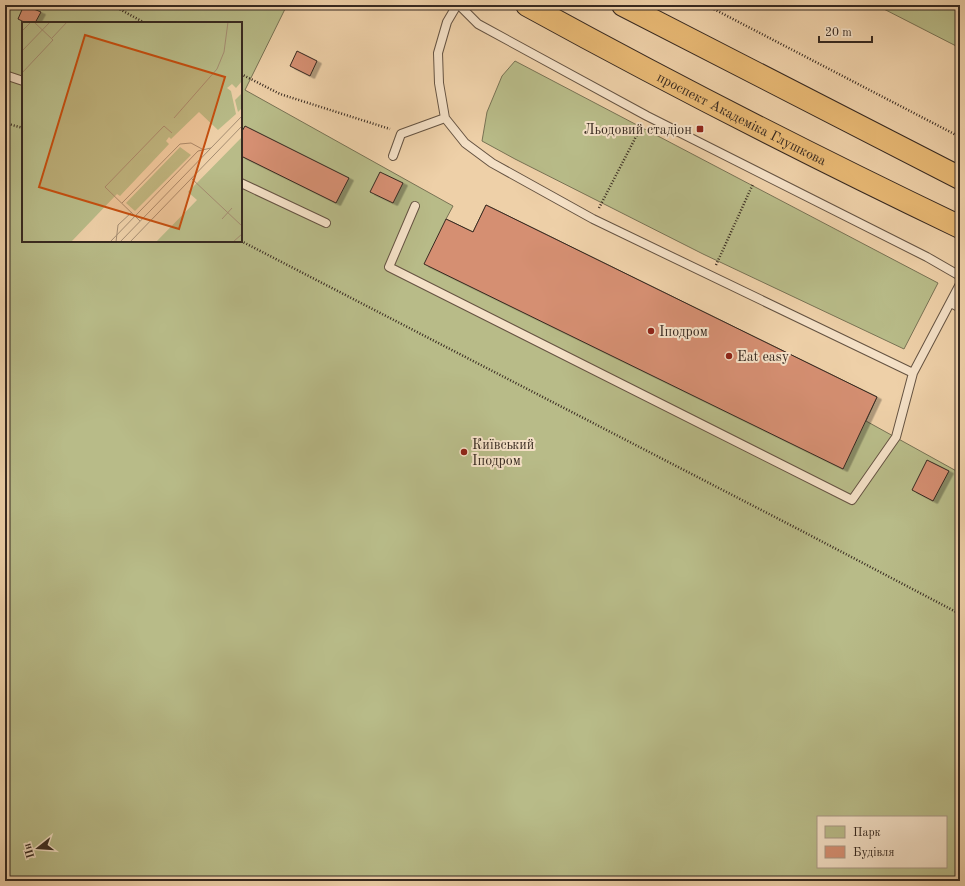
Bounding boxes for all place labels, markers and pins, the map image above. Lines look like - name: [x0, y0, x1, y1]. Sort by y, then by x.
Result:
- place label: Льодовий стадіон: [584, 123, 692, 137]
- marker: Льодовий стадіон: [695, 124, 705, 134]
- place label: Іподром: [659, 325, 708, 339]
- marker: Іподром: [646, 326, 656, 336]
- place label: Eat easy: [737, 350, 790, 364]
- marker: Eat easy: [724, 351, 734, 361]
- place label: Київський Іподром: [472, 438, 534, 468]
- marker: Київський Іподром: [459, 447, 469, 457]

